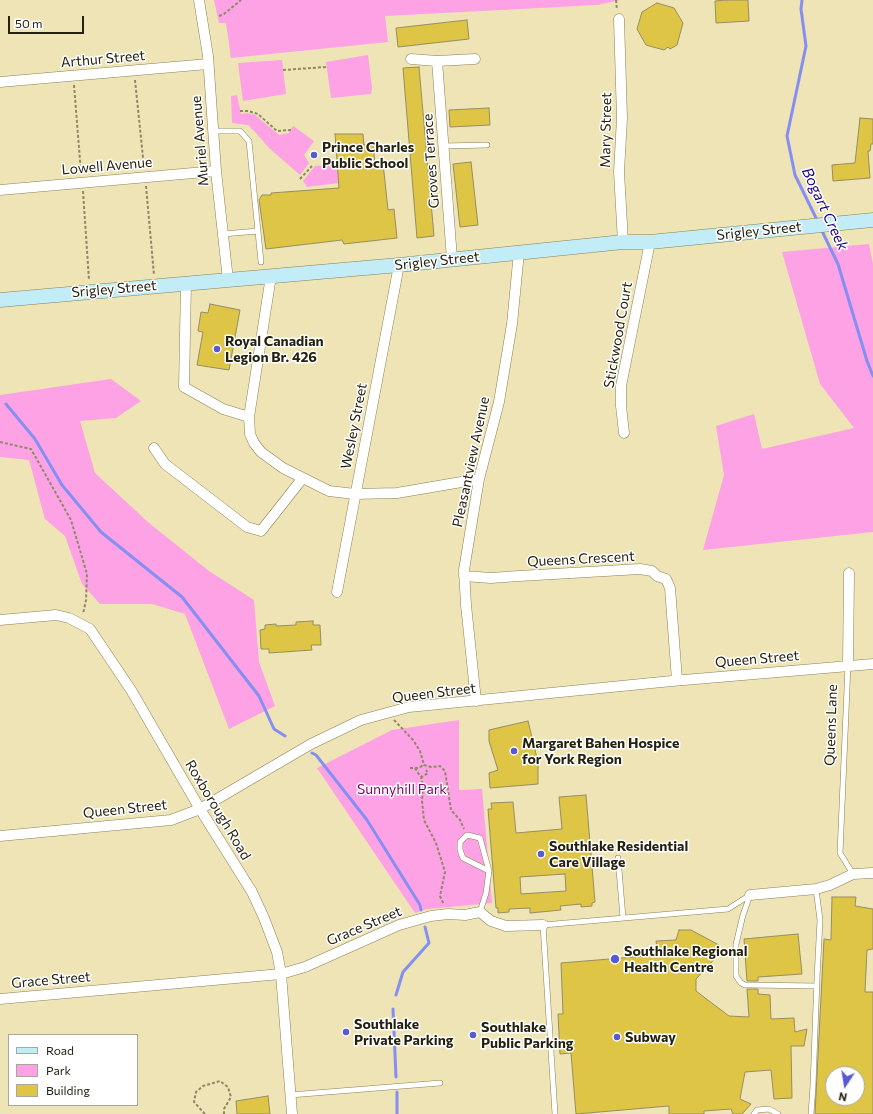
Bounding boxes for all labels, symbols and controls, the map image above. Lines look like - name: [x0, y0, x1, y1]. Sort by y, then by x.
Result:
- scale bar: [10, 8, 86, 34]
- text: 50 m: [15, 16, 43, 30]
- street label: Arthur Street: [60, 47, 146, 71]
- street label: Mary Street: [597, 92, 615, 168]
- street label: Muriel Avenue: [188, 95, 212, 187]
- street label: Groves Terrace: [419, 113, 443, 209]
- place label: Prince Charles Public School: [322, 139, 414, 172]
- marker: Prince Charles Public School: [309, 150, 319, 160]
- street label: Lowell Avenue: [61, 154, 153, 178]
- water label: Bogart Creek: [798, 165, 852, 253]
- street label: Srigley Street: [716, 218, 802, 244]
- street label: Srigley Street: [394, 248, 480, 274]
- street label: Srigley Street: [71, 277, 157, 301]
- street label: Stickwood Court: [600, 281, 636, 389]
- place label: Royal Canadian Legion Br. 426: [225, 333, 324, 366]
- marker: Royal Canadian Legion Br. 426: [212, 344, 222, 354]
- street label: Wesley Street: [337, 382, 371, 470]
- street label: Pleasantview Avenue: [449, 395, 493, 529]
- street label: Queens Crescent: [527, 548, 635, 570]
- street label: Queen Street: [714, 647, 800, 671]
- street label: Queen Street: [391, 680, 477, 706]
- street label: Queens Lane: [821, 684, 841, 766]
- place label: Margaret Bahen Hospice for York Region: [522, 735, 679, 768]
- marker: Margaret Bahen Hospice for York Region: [509, 746, 519, 756]
- street label: Roxborough Road: [182, 757, 254, 863]
- park label: Sunnyhill Park: [357, 781, 447, 797]
- street label: Queen Street: [82, 796, 168, 822]
- place label: Southlake Residential Care Village: [549, 838, 688, 870]
- marker: Southlake Residential Care Village: [536, 849, 546, 859]
- street label: Grace Street: [324, 903, 404, 949]
- place label: Southlake Regional Health Centre: [624, 943, 747, 976]
- marker: Southlake Regional Health Centre: [609, 953, 621, 965]
- street label: Grace Street: [11, 968, 91, 992]
- place label: Southlake Private Parking: [354, 1016, 453, 1048]
- place label: Southlake Public Parking: [481, 1019, 573, 1052]
- marker: Southlake Private Parking: [341, 1027, 351, 1037]
- place label: Subway: [625, 1029, 676, 1045]
- marker: Southlake Public Parking: [468, 1030, 478, 1040]
- marker: Subway: [612, 1032, 622, 1042]
- legend: [8, 1034, 138, 1106]
- text: Road: [46, 1043, 74, 1057]
- text: Park: [46, 1063, 71, 1077]
- north arrow: [825, 1066, 865, 1106]
- text: Building: [46, 1083, 90, 1097]
- text: N: [837, 1090, 848, 1104]

